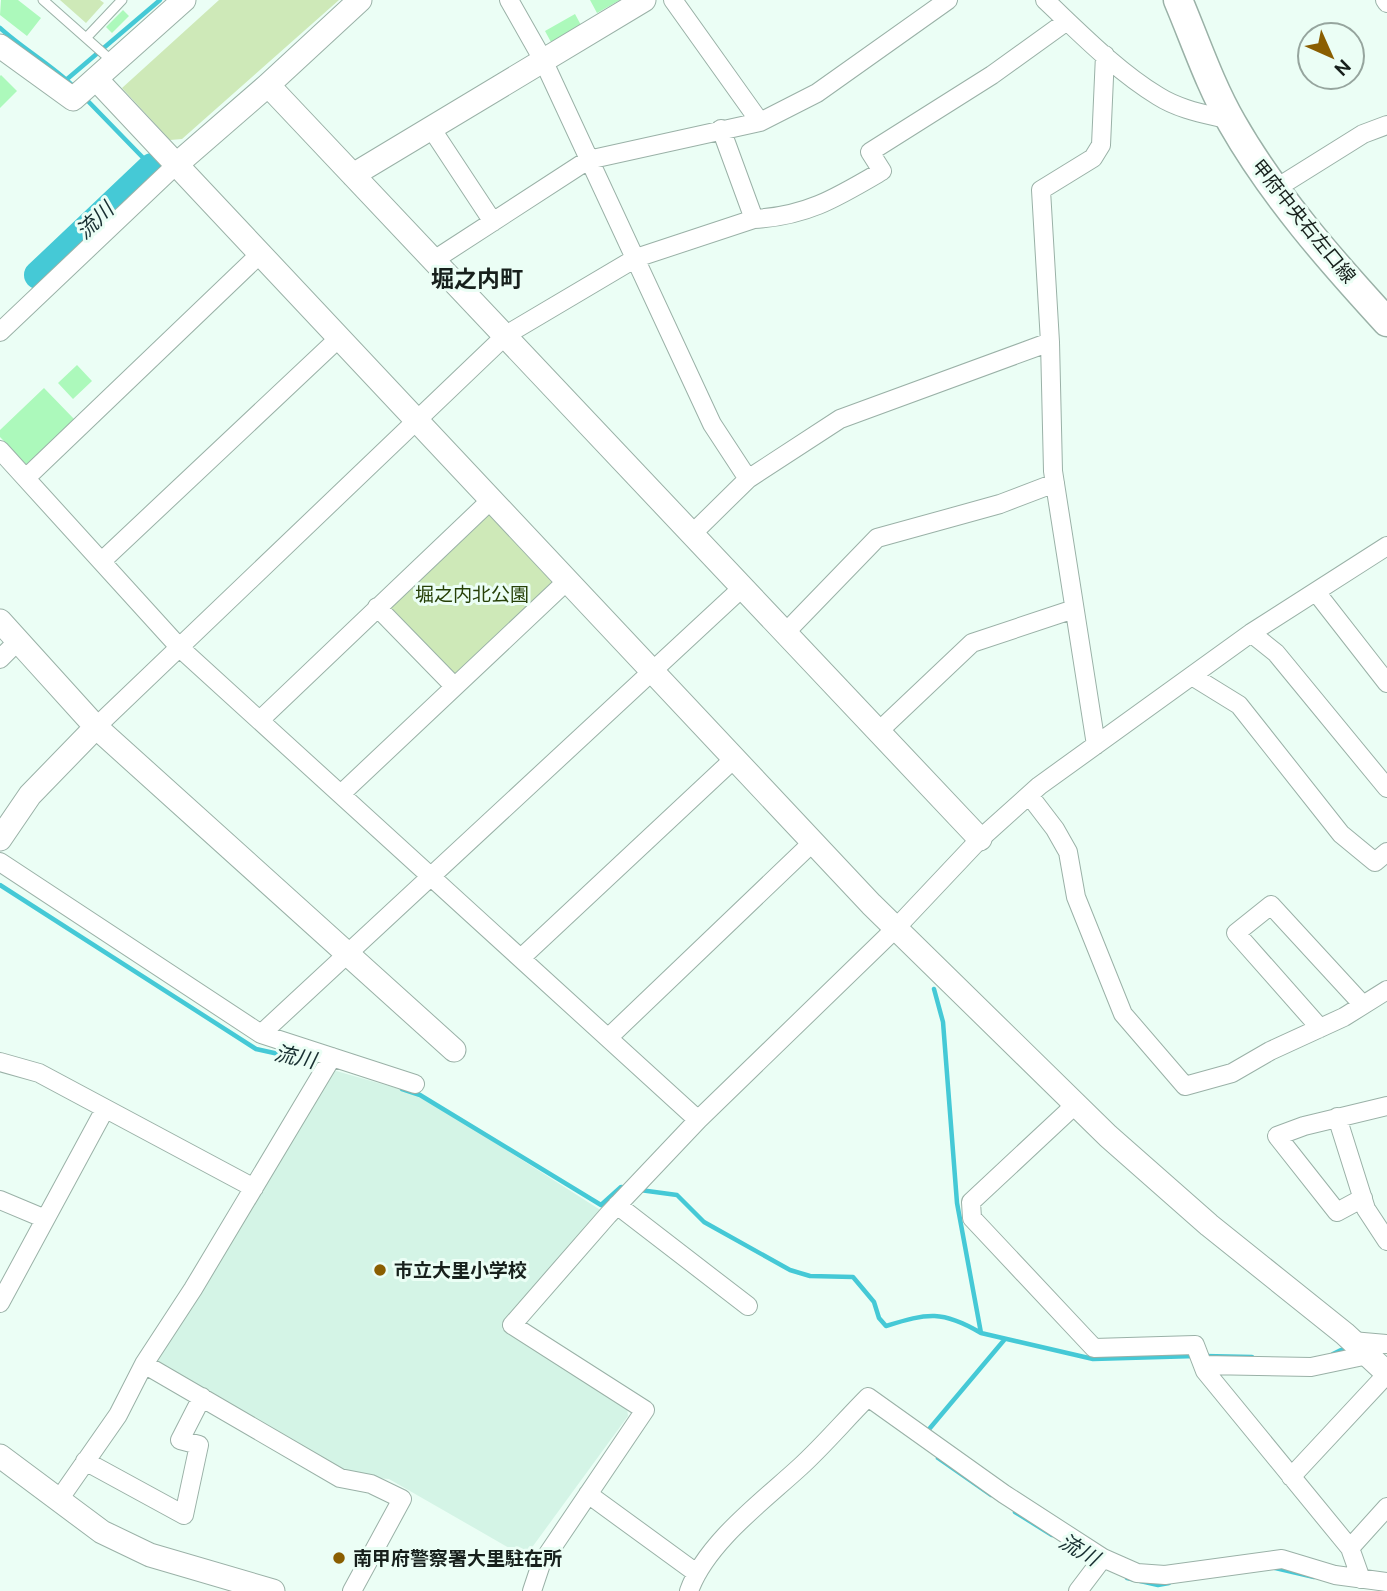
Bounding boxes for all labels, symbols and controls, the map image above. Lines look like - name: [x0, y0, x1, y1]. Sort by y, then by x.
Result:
- north arrow: [1296, 21, 1366, 91]
- text: N: [1330, 55, 1356, 81]
- street label: 甲府中央右左口線: [1248, 155, 1360, 287]
- water label: 流川: [71, 196, 119, 244]
- district label: 堀之内町: [431, 266, 523, 291]
- park label: 堀之内北公園: [415, 583, 529, 605]
- water label: 流川: [272, 1040, 320, 1073]
- place label: 市立大里小学校: [394, 1259, 527, 1281]
- marker: 市立大里小学校: [372, 1262, 388, 1278]
- water label: 流川: [1055, 1528, 1105, 1571]
- place label: 南甲府警察署大里駐在所: [353, 1547, 562, 1569]
- marker: 南甲府警察署大里駐在所: [331, 1550, 347, 1566]

